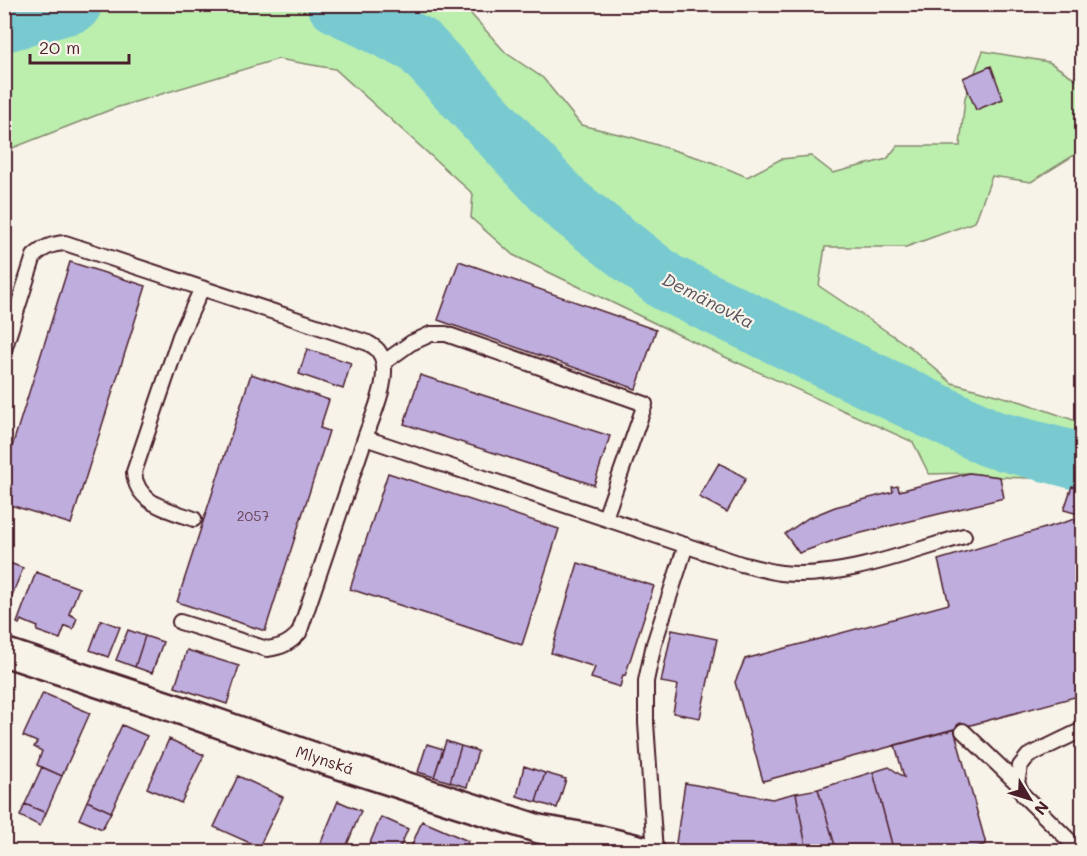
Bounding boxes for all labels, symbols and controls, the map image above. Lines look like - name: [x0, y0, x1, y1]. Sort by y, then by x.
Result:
- scale bar: [30, 27, 129, 65]
- text: 20 m: [39, 35, 80, 59]
- water label: Demänovka: [658, 267, 758, 334]
- house number: 2057: [237, 506, 269, 525]
- street label: Mlynská: [293, 740, 357, 779]
- north arrow: [1000, 769, 1060, 829]
- text: N: [1030, 797, 1054, 820]

